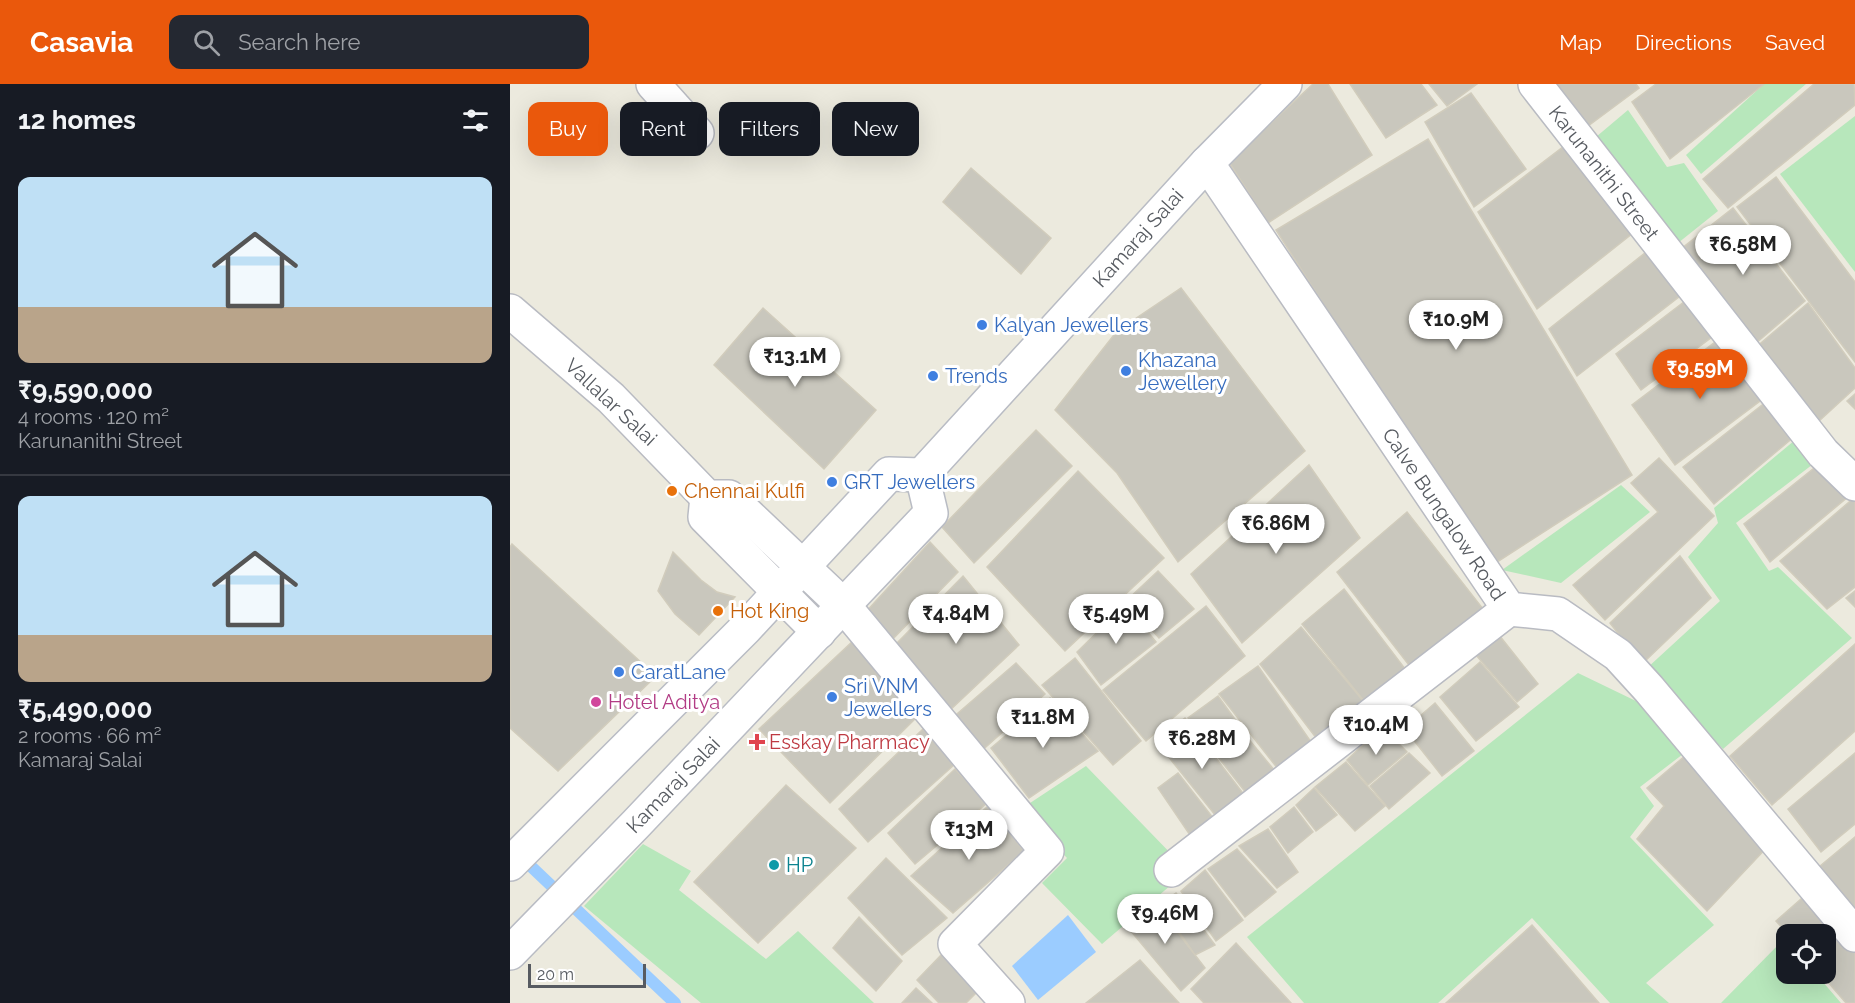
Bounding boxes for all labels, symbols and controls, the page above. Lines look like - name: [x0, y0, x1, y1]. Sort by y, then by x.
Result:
- search box: [169, 15, 589, 69]
- text: Casavia: [30, 26, 133, 59]
- icon: search: [190, 26, 223, 59]
- text: Search here: [238, 29, 360, 55]
- text: Map: [1559, 30, 1602, 55]
- text: Directions: [1635, 30, 1732, 55]
- text: Saved: [1765, 30, 1825, 55]
- street label: Karunanithi Street: [1544, 101, 1664, 245]
- chip: Buy: [528, 102, 608, 156]
- chip: Rent: [620, 102, 707, 156]
- chip: Filters: [719, 102, 820, 156]
- chip: New: [832, 102, 919, 156]
- icon: filters: [459, 104, 492, 137]
- text: 12 homes: [18, 105, 136, 135]
- street label: Kamaraj Salai: [1088, 184, 1188, 292]
- icon: home: [201, 216, 309, 324]
- pin: ₹6.58M: [1694, 225, 1792, 276]
- text: ₹6.58M: [1709, 232, 1777, 256]
- pin: ₹10.9M: [1407, 300, 1505, 351]
- text: ₹10.9M: [1423, 307, 1489, 331]
- place label: Kalyan Jewellers: [994, 313, 1148, 337]
- marker: Kalyan Jewellers: [975, 318, 989, 332]
- pin: ₹13.1M: [746, 337, 844, 388]
- text: ₹13.1M: [763, 344, 827, 368]
- place label: Khazana Jewellery: [1138, 348, 1227, 395]
- pin: ₹9.59M: [1651, 349, 1749, 400]
- street label: Vallalar Salai: [560, 353, 662, 451]
- text: ₹9.59M: [1666, 356, 1734, 380]
- place label: Trends: [945, 364, 1008, 388]
- marker: Khazana Jewellery: [1119, 364, 1133, 378]
- marker: Trends: [926, 369, 940, 383]
- text: ₹9,590,000: [18, 375, 153, 405]
- text: 4 rooms · 120 m²: [18, 405, 169, 429]
- street label: Calve Bungalow Road: [1377, 423, 1511, 605]
- text: Karunanithi Street: [18, 429, 183, 453]
- place label: GRT Jewellers: [844, 470, 975, 494]
- marker: GRT Jewellers: [825, 475, 839, 489]
- place label: Chennai Kulfi: [684, 479, 805, 503]
- marker: Chennai Kulfi: [665, 484, 679, 498]
- pin: ₹6.86M: [1227, 504, 1325, 555]
- text: ₹6.86M: [1242, 511, 1310, 535]
- icon: home: [201, 535, 309, 643]
- pin: ₹4.84M: [907, 594, 1005, 645]
- pin: ₹5.49M: [1067, 594, 1165, 645]
- place label: Hot King: [730, 599, 809, 623]
- text: ₹4.84M: [922, 601, 990, 625]
- text: ₹5.49M: [1083, 601, 1149, 625]
- marker: Hot King: [711, 604, 725, 618]
- place label: CaratLane: [631, 660, 726, 684]
- marker: CaratLane: [612, 665, 626, 679]
- place label: Sri VNM Jewellers: [844, 674, 932, 721]
- place label: Hotel Aditya: [608, 690, 720, 714]
- marker: Sri VNM Jewellers: [825, 690, 839, 704]
- text: ₹5,490,000: [18, 694, 152, 724]
- marker: Hotel Aditya: [589, 695, 603, 709]
- pin: ₹11.8M: [994, 698, 1092, 749]
- text: ₹11.8M: [1011, 705, 1075, 729]
- pin: ₹10.4M: [1327, 705, 1425, 756]
- text: ₹10.4M: [1343, 712, 1409, 736]
- pin: ₹6.28M: [1153, 719, 1251, 770]
- text: 2 rooms · 66 m²: [18, 724, 161, 748]
- text: ₹6.28M: [1168, 726, 1236, 750]
- place label: Esskay Pharmacy: [769, 730, 930, 754]
- street label: Kamaraj Salai: [621, 732, 725, 838]
- marker: Esskay Pharmacy: [750, 735, 764, 749]
- text: Kamaraj Salai: [18, 748, 142, 772]
- pin: ₹13M: [933, 810, 1005, 861]
- text: ₹13M: [944, 817, 994, 841]
- place label: HP: [786, 853, 813, 877]
- marker: HP: [767, 858, 781, 872]
- pin: ₹9.46M: [1116, 894, 1214, 945]
- text: ₹9.46M: [1131, 901, 1199, 925]
- map controls: [1776, 924, 1836, 984]
- button: locate: [1776, 924, 1836, 984]
- scale bar: [528, 961, 646, 988]
- text: 20 m: [537, 965, 574, 984]

